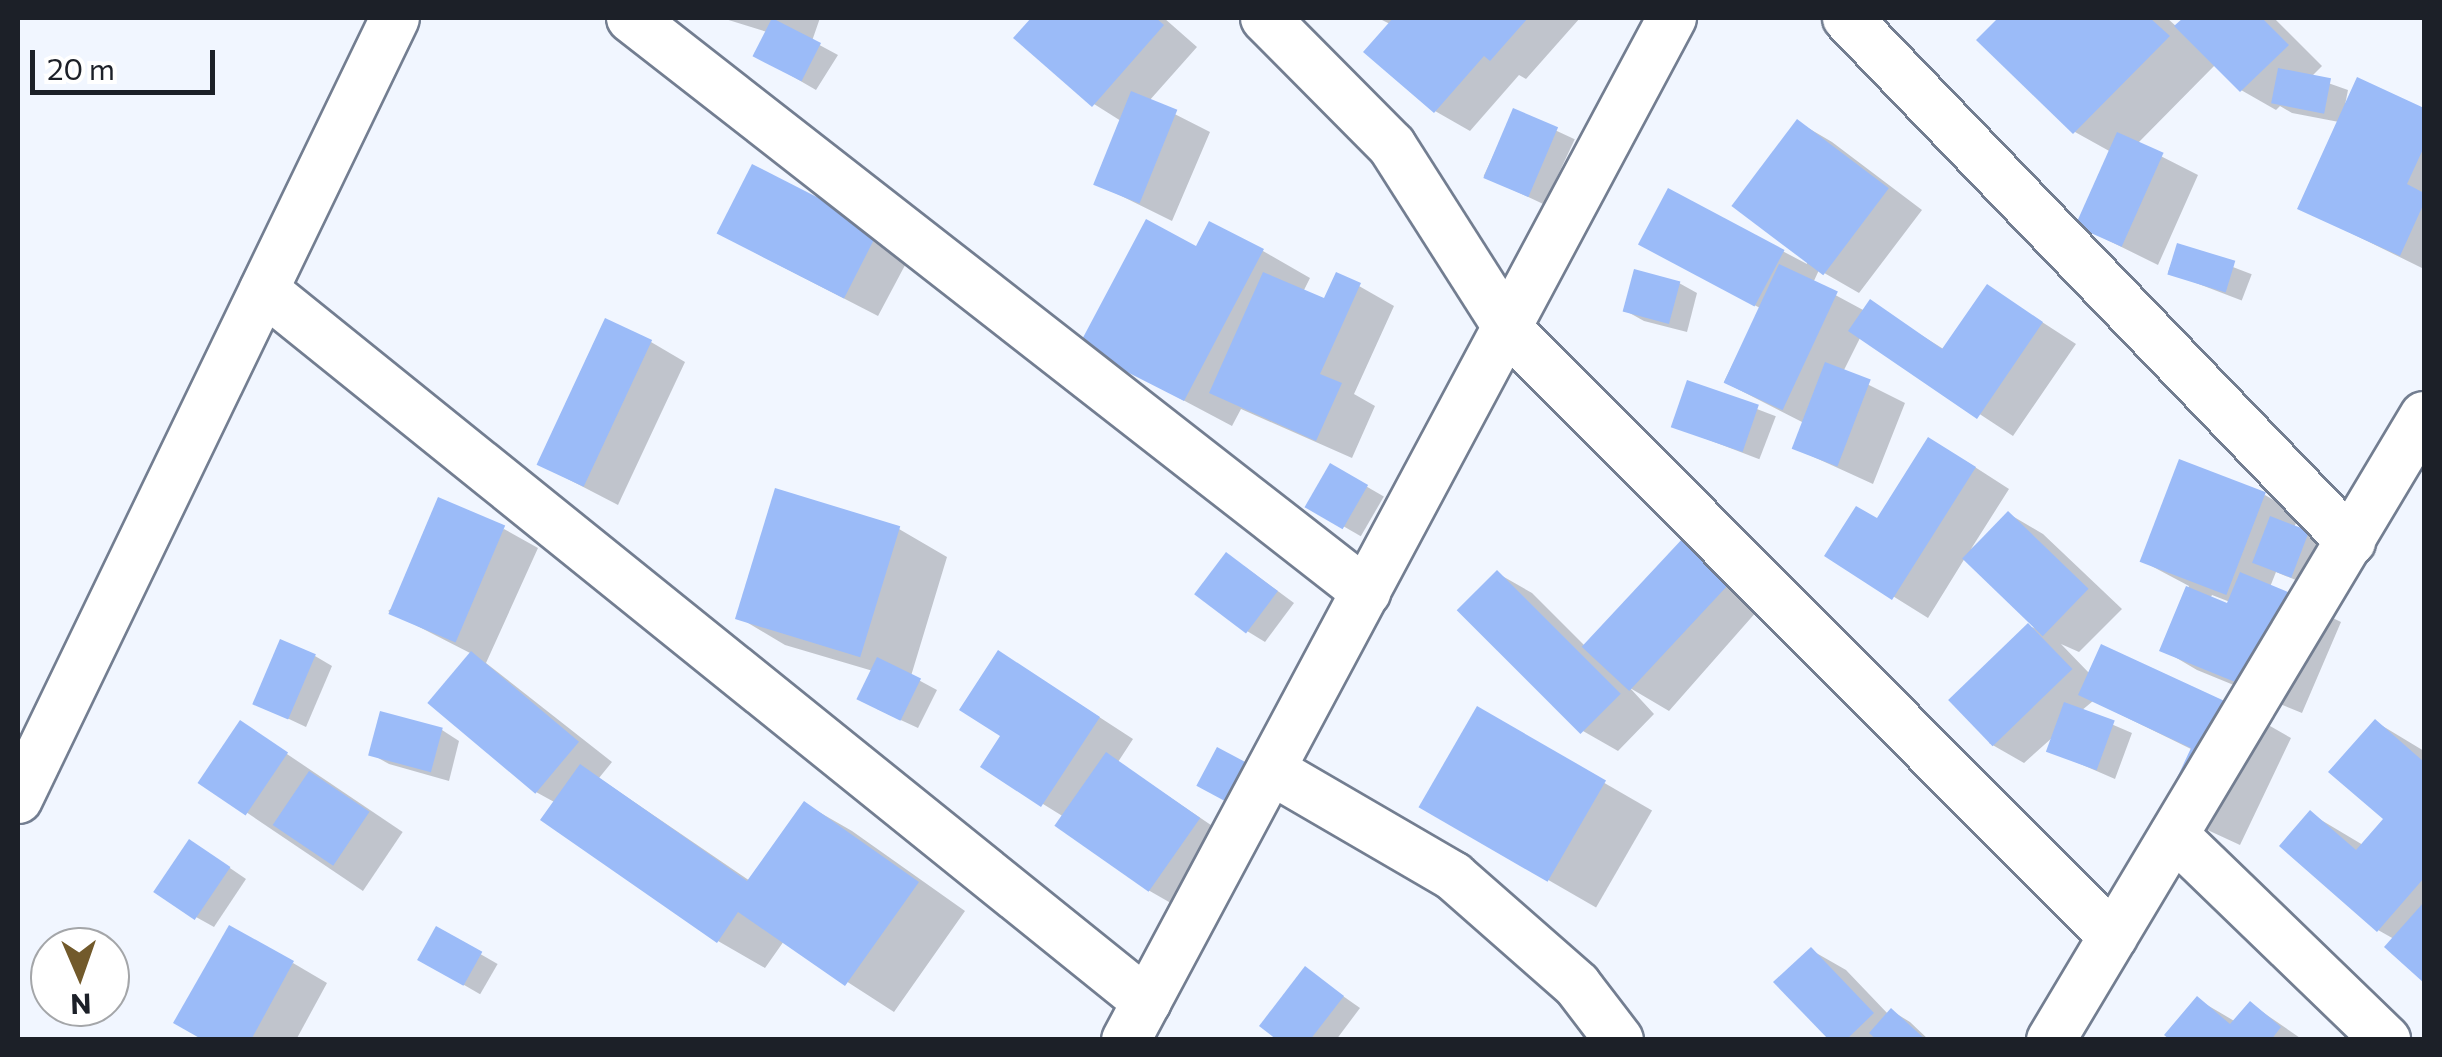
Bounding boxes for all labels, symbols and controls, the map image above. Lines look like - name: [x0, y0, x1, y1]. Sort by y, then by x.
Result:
- scale bar: [35, 30, 220, 92]
- text: 20 m: [47, 49, 115, 86]
- north arrow: [30, 927, 130, 1027]
- text: N: [70, 988, 92, 1022]

